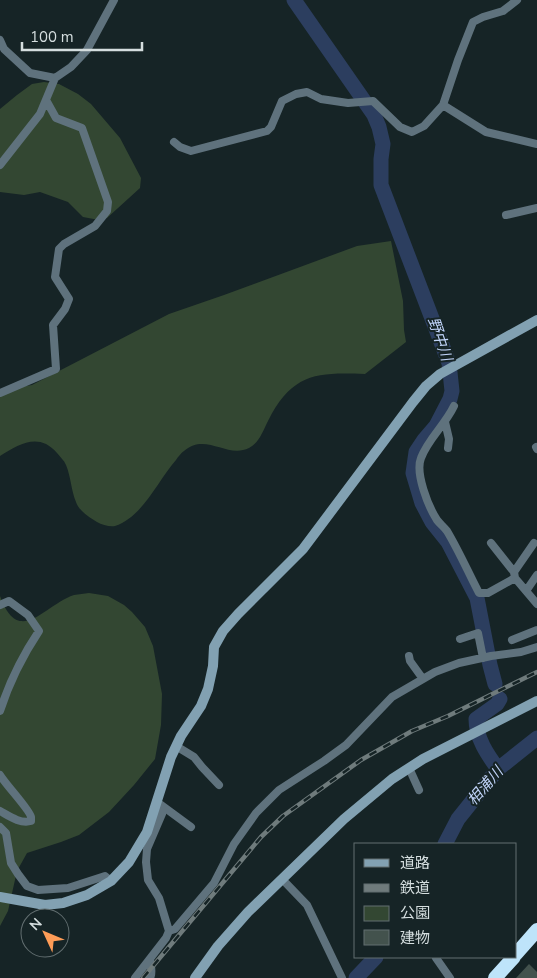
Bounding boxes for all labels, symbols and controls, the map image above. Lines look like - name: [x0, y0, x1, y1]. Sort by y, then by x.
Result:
- scale bar: [22, 20, 142, 52]
- text: 100 m: [30, 27, 74, 47]
- water label: 野中川: [423, 314, 457, 365]
- water label: 相浦川: [463, 761, 509, 810]
- legend: [354, 843, 517, 958]
- text: 道路: [400, 853, 430, 873]
- text: 鉄道: [400, 878, 430, 898]
- text: 公園: [400, 903, 430, 923]
- north arrow: [20, 908, 70, 958]
- text: N: [26, 914, 46, 935]
- text: 建物: [400, 928, 430, 948]

